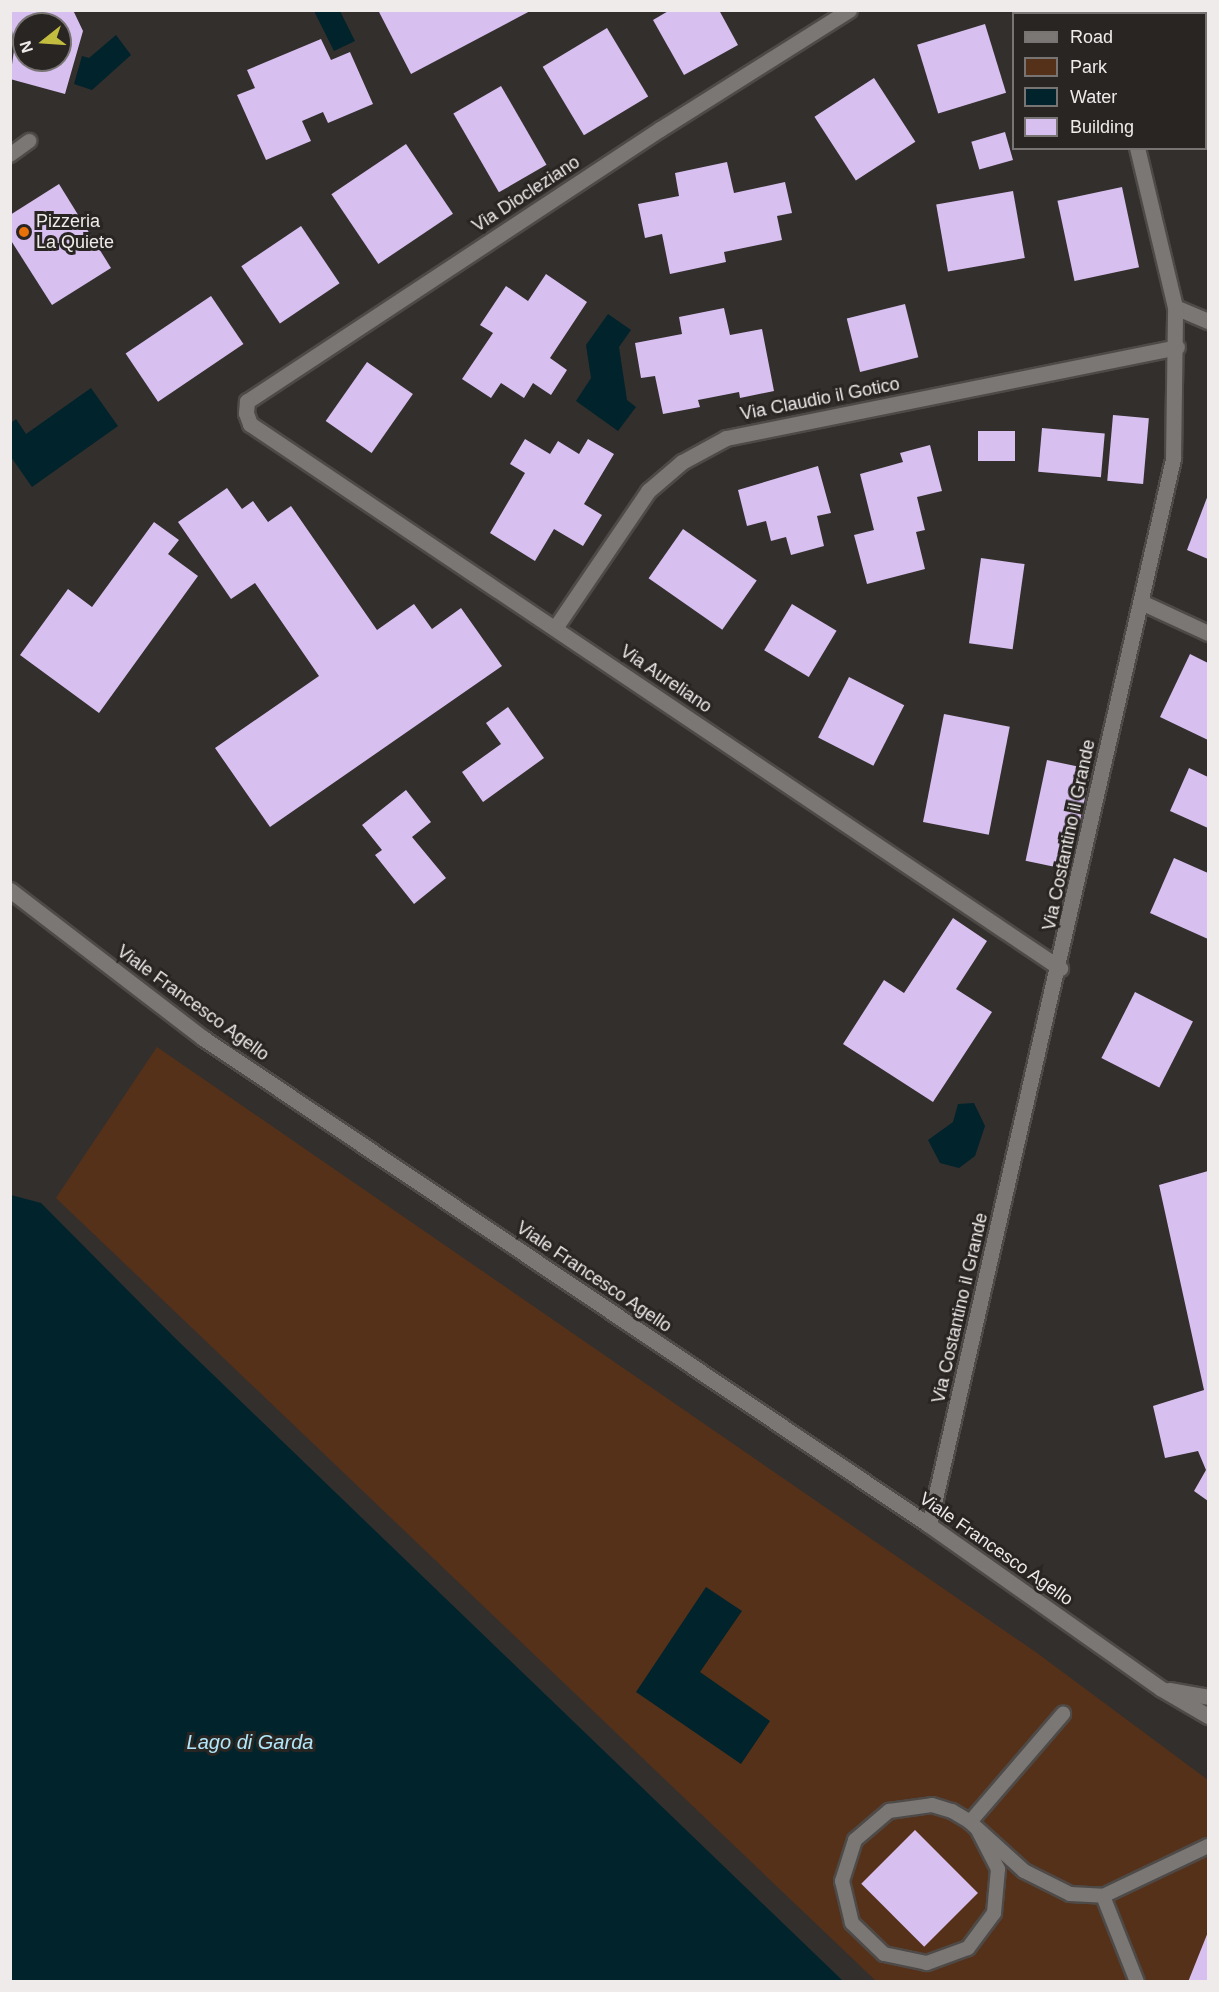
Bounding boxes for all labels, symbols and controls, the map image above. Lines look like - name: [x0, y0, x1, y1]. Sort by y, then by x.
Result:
- north arrow: [12, 12, 72, 72]
- legend: [1012, 12, 1207, 150]
- text: Road: [1070, 27, 1113, 47]
- text: N: [16, 39, 36, 55]
- text: Park: [1070, 57, 1107, 77]
- text: Water: [1070, 87, 1117, 107]
- text: Building: [1070, 117, 1134, 137]
- street label: Via Diocleziano: [468, 151, 584, 237]
- place label: Pizzeria La Quiete: [36, 211, 114, 254]
- marker: Pizzeria La Quiete: [17, 225, 31, 239]
- street label: Via Claudio il Gotico: [739, 373, 901, 425]
- street label: Via Aureliano: [616, 640, 716, 718]
- street label: Via Costantino il Grande: [1038, 737, 1100, 933]
- street label: Viale Francesco Agello: [112, 940, 274, 1066]
- street label: Via Costantino il Grande: [928, 1211, 992, 1405]
- street label: Viale Francesco Agello: [512, 1217, 676, 1337]
- street label: Viale Francesco Agello: [915, 1487, 1077, 1611]
- water label: Lago di Garda: [187, 1730, 313, 1754]

